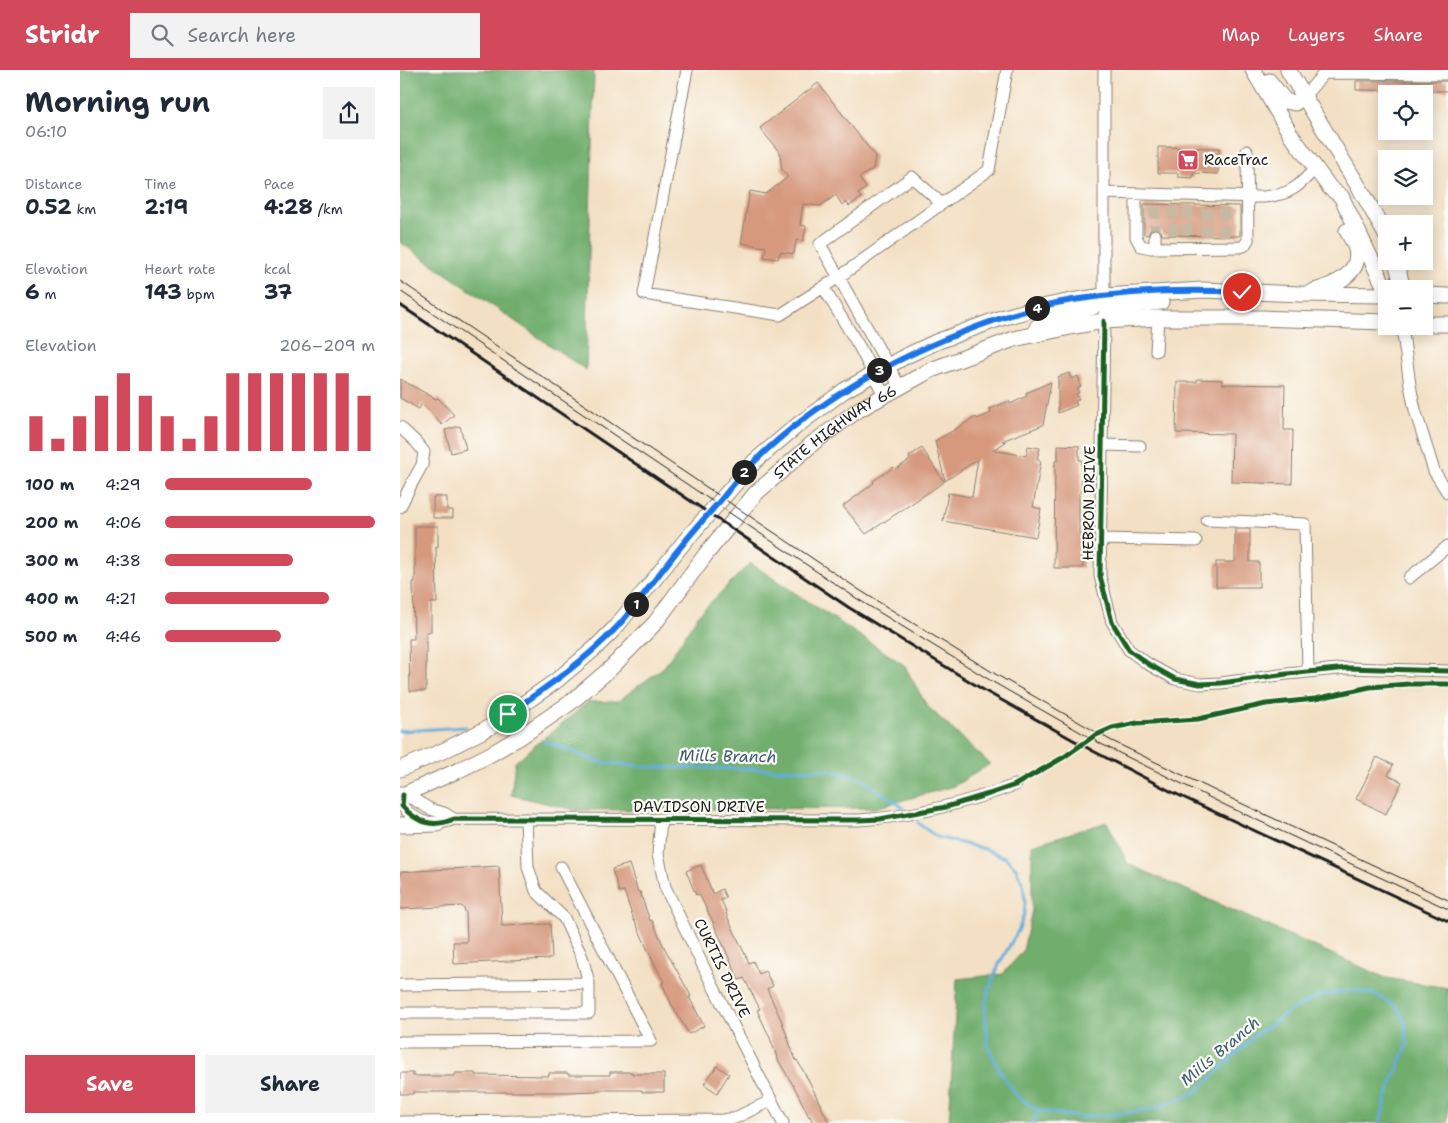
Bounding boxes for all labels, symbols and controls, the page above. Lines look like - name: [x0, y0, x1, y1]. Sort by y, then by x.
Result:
- search box: [130, 13, 480, 58]
- text: Stridr: [25, 19, 100, 51]
- icon: search: [148, 21, 176, 49]
- text: Search here: [188, 23, 296, 48]
- text: Map: [1222, 23, 1260, 47]
- text: Layers: [1288, 23, 1345, 47]
- text: Share: [1373, 23, 1423, 47]
- text: Morning run: [25, 83, 210, 121]
- map controls: [1378, 85, 1433, 335]
- button: locate: [1378, 85, 1433, 140]
- button: share: [323, 87, 375, 139]
- text: 06:10: [25, 121, 67, 142]
- supermarket icon: RaceTrac: [1176, 148, 1200, 172]
- place label: RaceTrac: [1204, 150, 1268, 170]
- button: layers: [1378, 150, 1433, 205]
- text: Distance: [25, 175, 82, 193]
- text: Time: [144, 175, 176, 193]
- text: Pace: [264, 175, 294, 193]
- text: 0.52: [25, 193, 72, 221]
- text: 2:19: [144, 193, 188, 221]
- text: 4:28: [264, 193, 313, 221]
- text: km: [72, 200, 96, 218]
- text: /km: [313, 200, 343, 218]
- button: +: [1378, 215, 1433, 270]
- text: Elevation: [25, 260, 88, 278]
- text: Heart rate: [144, 260, 216, 278]
- text: kcal: [264, 260, 291, 278]
- pin: [1221, 271, 1263, 313]
- text: 6: [25, 278, 40, 306]
- text: 143: [144, 278, 182, 306]
- text: 37: [264, 278, 292, 306]
- icon: check: [1228, 278, 1256, 306]
- button: −: [1378, 280, 1433, 335]
- text: m: [40, 285, 57, 303]
- text: bpm: [182, 285, 215, 303]
- pin: 4: [1024, 296, 1050, 320]
- text: 4: [1033, 299, 1042, 317]
- text: Elevation: [25, 335, 97, 356]
- text: 206–209 m: [279, 335, 375, 356]
- pin: 3: [866, 358, 892, 382]
- text: 3: [875, 361, 884, 379]
- street label: STATE HIGHWAY 66: [769, 381, 900, 484]
- street label: HEBRON DRIVE: [1078, 445, 1100, 561]
- pin: 2: [732, 460, 756, 484]
- text: 2: [740, 463, 749, 481]
- text: 100 m: [25, 474, 74, 495]
- text: 4:29: [105, 474, 141, 495]
- text: 200 m: [25, 512, 78, 533]
- text: 4:06: [105, 512, 142, 533]
- text: 300 m: [25, 550, 79, 571]
- text: 4:38: [105, 550, 141, 571]
- text: 400 m: [25, 588, 79, 609]
- text: 4:21: [105, 588, 136, 609]
- pin: 1: [624, 592, 648, 616]
- text: 1: [633, 595, 640, 613]
- text: 500 m: [25, 626, 77, 647]
- text: 4:46: [105, 626, 141, 647]
- pin: [487, 693, 529, 735]
- icon: arrive: [494, 700, 522, 728]
- water label: Mills Branch: [679, 745, 777, 767]
- street label: DAVIDSON DRIVE: [633, 797, 765, 817]
- street label: CURTIS DRIVE: [689, 915, 755, 1021]
- water label: Mills Branch: [1176, 1012, 1264, 1090]
- button: Save: [25, 1055, 195, 1113]
- button: Share: [205, 1055, 375, 1113]

